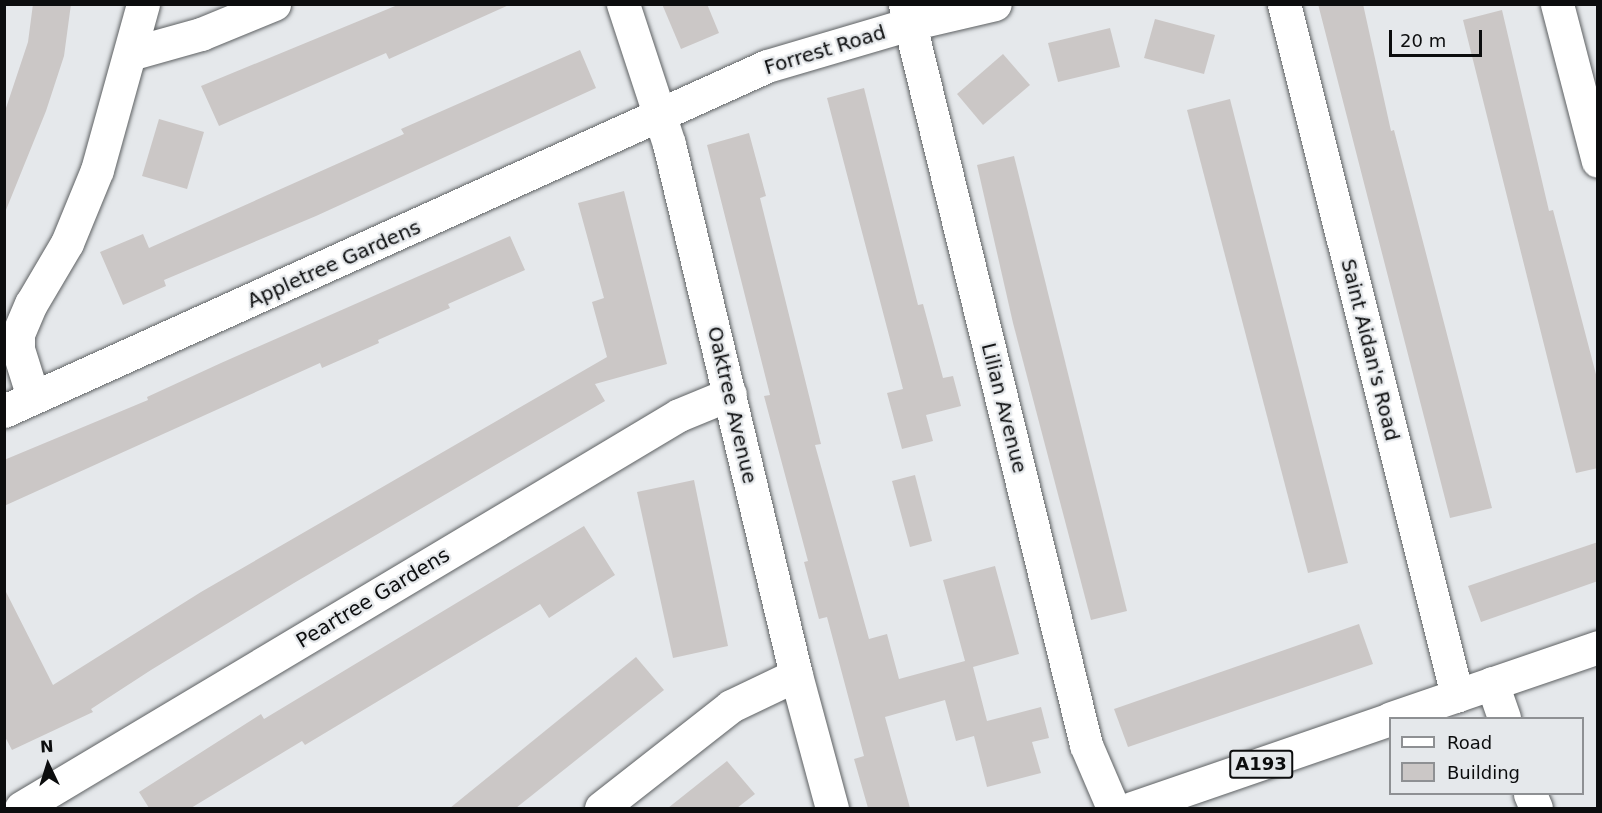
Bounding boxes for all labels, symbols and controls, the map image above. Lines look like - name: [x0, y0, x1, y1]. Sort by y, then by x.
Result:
- scale bar: [1392, 18, 1485, 56]
- street label: Forrest Road: [761, 20, 889, 80]
- text: 20 m: [1400, 30, 1446, 51]
- street label: Appletree Gardens: [244, 215, 424, 313]
- street label: Saint Aidan's Road: [1336, 257, 1404, 443]
- street label: Oaktree Avenue: [702, 324, 762, 486]
- street label: Lilian Avenue: [976, 340, 1032, 476]
- street label: Peartree Gardens: [292, 543, 454, 653]
- legend: [1389, 717, 1584, 795]
- text: Road: [1447, 732, 1492, 753]
- north arrow: [18, 735, 78, 795]
- text: N: [39, 737, 54, 756]
- road number: A193: [1228, 749, 1294, 779]
- text: Building: [1447, 762, 1520, 783]

